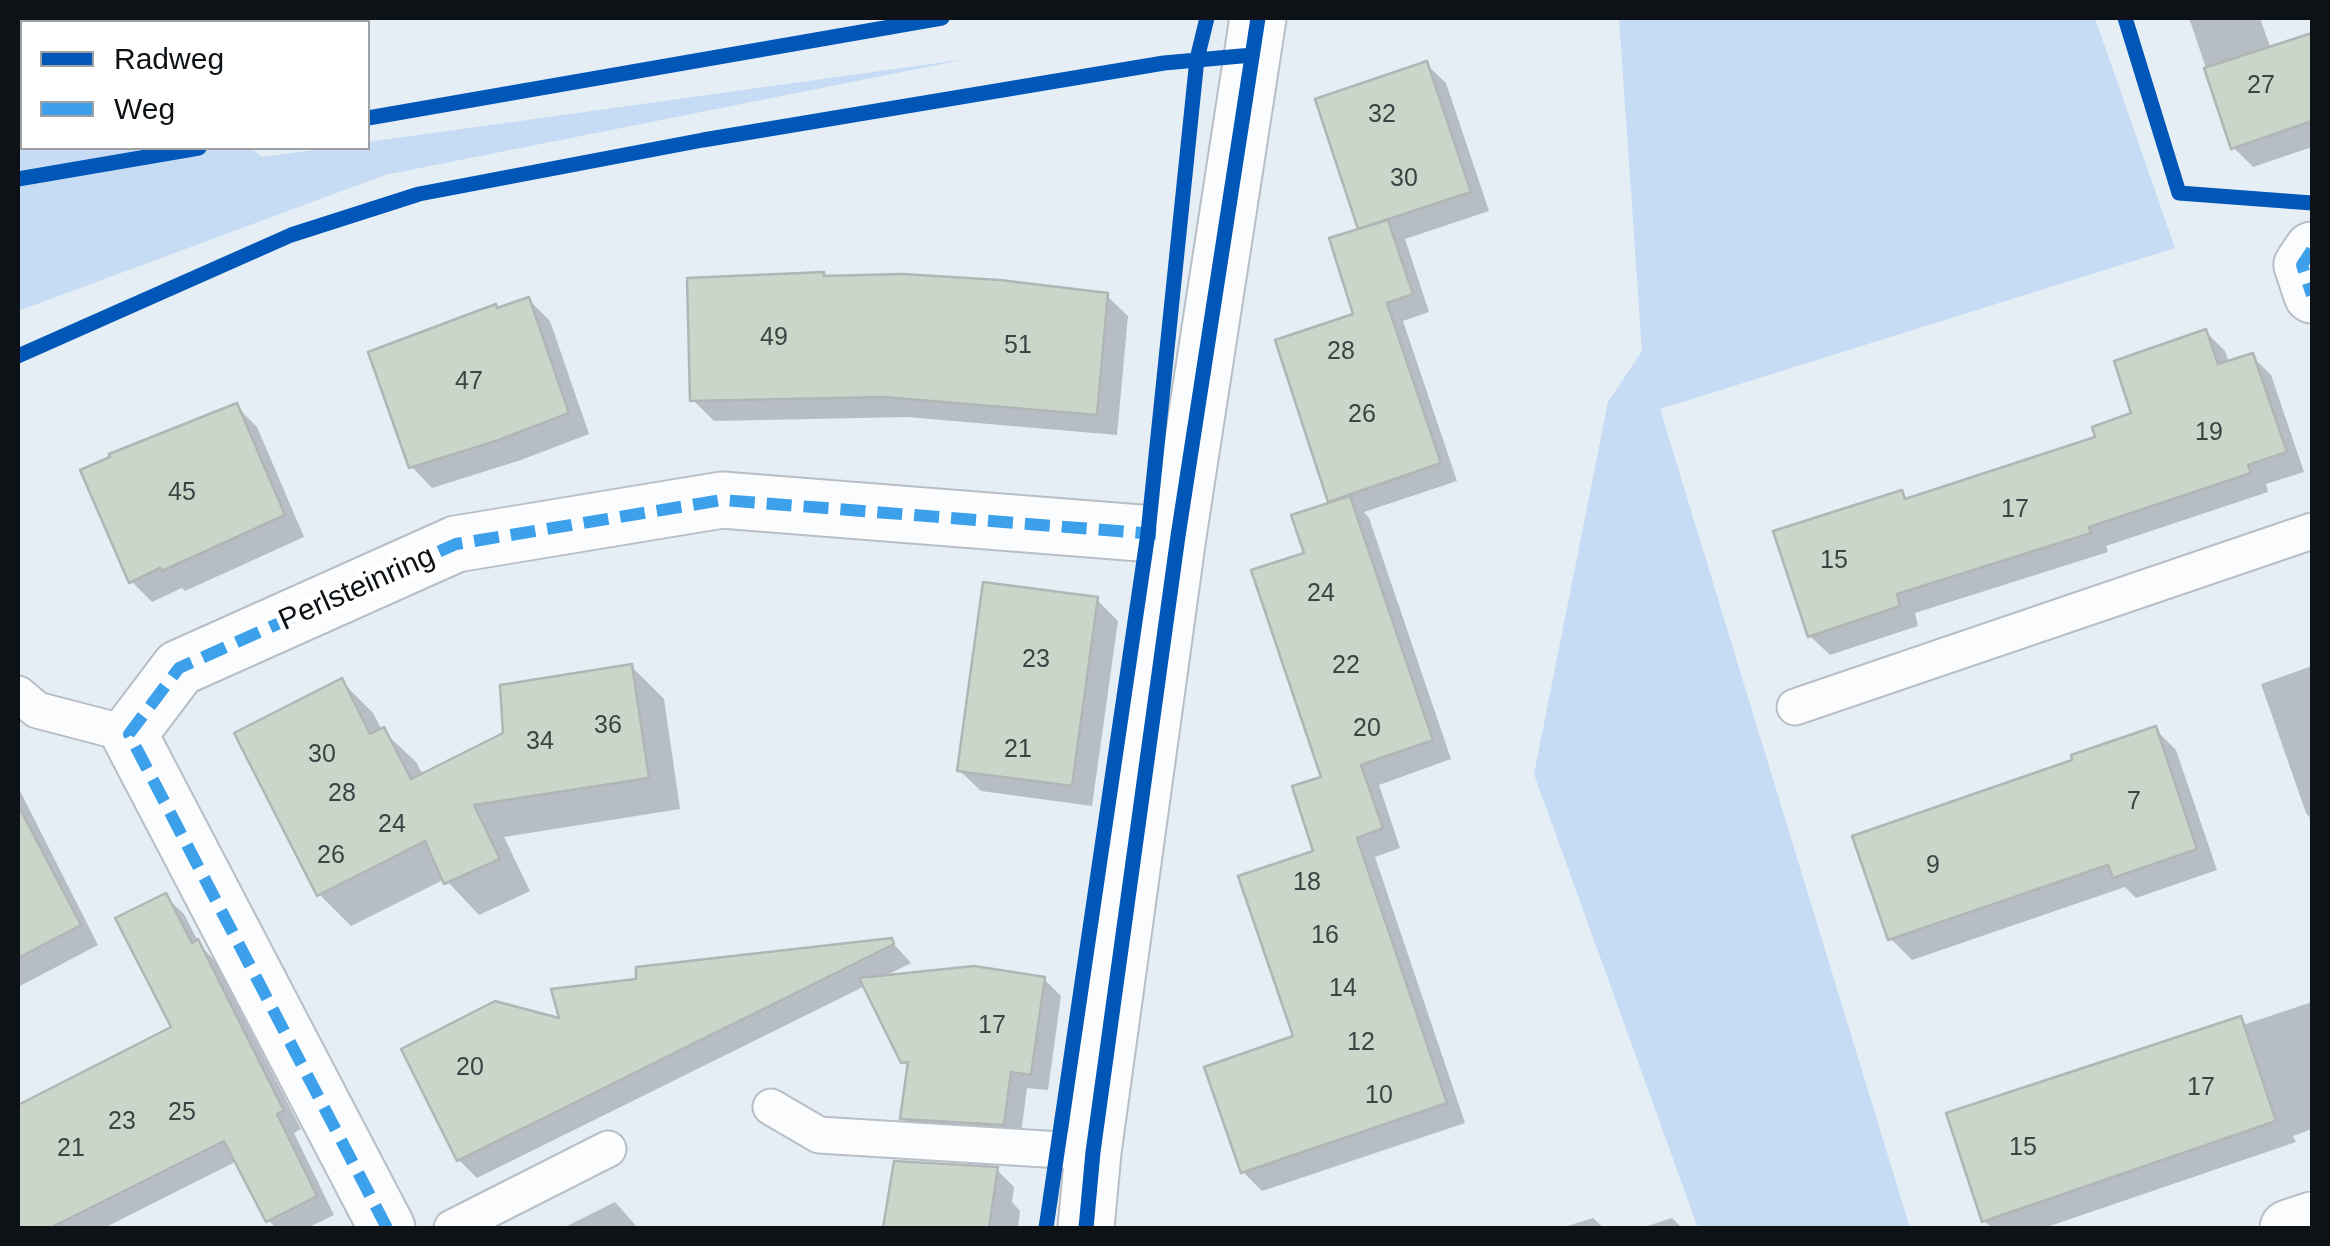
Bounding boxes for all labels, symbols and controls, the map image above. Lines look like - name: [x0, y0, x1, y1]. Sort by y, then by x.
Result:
- legend: [20, 20, 370, 150]
- text: Radweg: [114, 42, 224, 75]
- house number: 27: [2247, 71, 2275, 101]
- text: Weg: [114, 92, 175, 125]
- house number: 32: [1368, 100, 1396, 130]
- house number: 30: [1390, 164, 1418, 194]
- house number: 49: [760, 323, 788, 353]
- house number: 51: [1004, 331, 1032, 361]
- house number: 28: [1327, 337, 1355, 367]
- house number: 47: [455, 367, 483, 397]
- house number: 26: [1348, 400, 1376, 430]
- house number: 19: [2195, 418, 2223, 448]
- house number: 45: [168, 478, 196, 508]
- house number: 17: [2001, 495, 2029, 525]
- street label: Perlsteinring: [274, 539, 440, 639]
- house number: 15: [1820, 546, 1848, 576]
- house number: 24: [1307, 579, 1335, 609]
- house number: 23: [1022, 645, 1050, 675]
- house number: 22: [1332, 651, 1360, 681]
- house number: 36: [594, 711, 622, 741]
- house number: 20: [1353, 714, 1381, 744]
- house number: 34: [526, 727, 554, 757]
- house number: 21: [1004, 735, 1032, 765]
- house number: 30: [308, 740, 336, 770]
- house number: 28: [328, 779, 356, 809]
- house number: 7: [2127, 787, 2141, 817]
- house number: 24: [378, 810, 406, 840]
- house number: 26: [317, 841, 345, 871]
- house number: 9: [1926, 851, 1940, 881]
- house number: 18: [1293, 868, 1321, 898]
- house number: 16: [1311, 921, 1339, 951]
- house number: 14: [1329, 974, 1357, 1004]
- house number: 17: [978, 1011, 1006, 1041]
- house number: 12: [1347, 1028, 1375, 1058]
- house number: 20: [456, 1053, 484, 1083]
- house number: 17: [2187, 1073, 2215, 1103]
- house number: 10: [1365, 1081, 1393, 1111]
- house number: 25: [168, 1098, 196, 1128]
- house number: 23: [108, 1107, 136, 1137]
- house number: 15: [2009, 1133, 2037, 1163]
- house number: 21: [57, 1134, 85, 1164]

